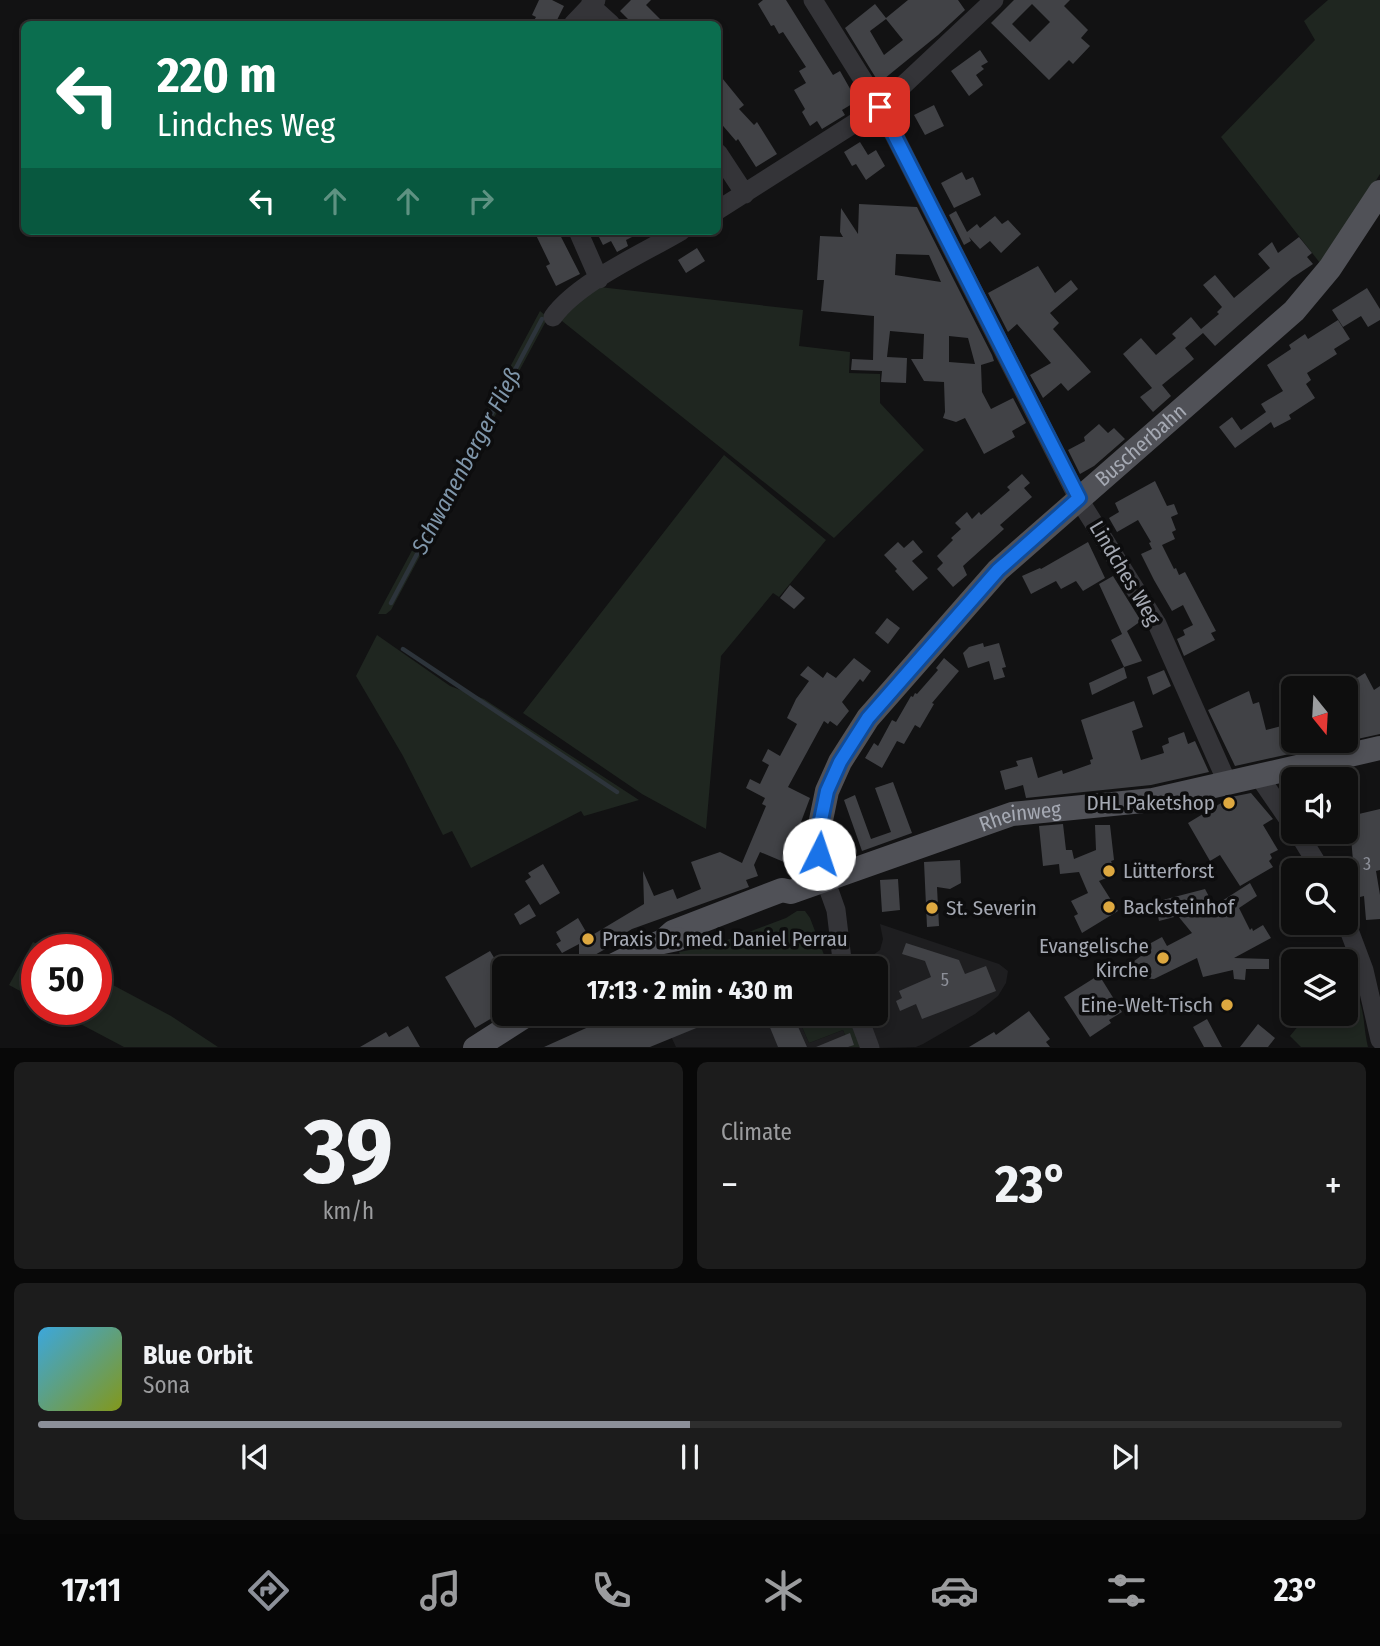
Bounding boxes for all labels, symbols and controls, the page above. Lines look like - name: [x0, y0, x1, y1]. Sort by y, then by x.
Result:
- text: 220 m: [157, 46, 277, 105]
- icon: left: [42, 49, 133, 140]
- pin: [850, 77, 910, 137]
- icon: arrive: [861, 88, 899, 126]
- text: Lindches Weg: [157, 106, 335, 144]
- icon: left: [243, 182, 281, 220]
- icon: ahead: [316, 182, 354, 220]
- icon: ahead: [389, 182, 427, 220]
- icon: right: [462, 182, 500, 220]
- water label: Schwanenberger Fließ: [405, 363, 527, 559]
- street label: Buscherbahn: [1090, 398, 1192, 492]
- street label: Lindches Weg: [1084, 516, 1166, 630]
- north arrow: [1281, 676, 1358, 752]
- map controls: [1281, 676, 1358, 1026]
- button: sound: [1281, 767, 1358, 844]
- place label: DHL Paketshop: [1087, 790, 1215, 816]
- marker: DHL Paketshop: [1221, 795, 1237, 811]
- street label: Rheinweg: [976, 796, 1062, 838]
- position arrow: [782, 817, 856, 891]
- house number: 3: [1363, 853, 1371, 875]
- place label: Lütterforst: [1123, 858, 1214, 884]
- button: search: [1281, 858, 1358, 935]
- marker: Lütterforst: [1101, 863, 1117, 879]
- place label: Backsteinhof: [1123, 894, 1236, 920]
- place label: St. Severin: [946, 895, 1037, 921]
- marker: Backsteinhof: [1101, 899, 1117, 915]
- marker: St. Severin: [924, 900, 940, 916]
- place label: Praxis Dr. med. Daniel Perrau: [602, 926, 848, 952]
- marker: Praxis Dr. med. Daniel Perrau: [580, 931, 596, 947]
- place label: Evangelische Kirche: [1039, 933, 1149, 983]
- speed limit sign: 50: [21, 934, 112, 1025]
- button: layers: [1281, 949, 1358, 1026]
- marker: Evangelische Kirche: [1155, 950, 1171, 966]
- house number: 5: [941, 969, 949, 991]
- text: 17:13 · 2 min · 430 m: [587, 975, 793, 1006]
- place label: Eine-Welt-Tisch: [1080, 992, 1213, 1018]
- marker: Eine-Welt-Tisch: [1219, 997, 1235, 1013]
- text: 39: [304, 1097, 393, 1206]
- text: Climate: [721, 1118, 792, 1146]
- text: 23°: [995, 1153, 1068, 1216]
- text: −: [721, 1162, 738, 1208]
- text: +: [1325, 1162, 1342, 1208]
- text: km/h: [323, 1197, 374, 1225]
- text: Blue Orbit: [143, 1340, 253, 1371]
- text: Sona: [143, 1371, 190, 1399]
- icon: previous: [236, 1438, 274, 1476]
- icon: pause: [671, 1438, 709, 1476]
- icon: next: [1106, 1438, 1144, 1476]
- icon: directions: [244, 1566, 293, 1615]
- icon: music: [416, 1566, 465, 1615]
- icon: phone: [587, 1566, 636, 1615]
- icon: climate: [759, 1566, 808, 1615]
- icon: car: [930, 1566, 979, 1615]
- icon: filters: [1102, 1566, 1151, 1615]
- text: 17:11: [61, 1571, 121, 1609]
- text: 23°: [1274, 1571, 1319, 1609]

